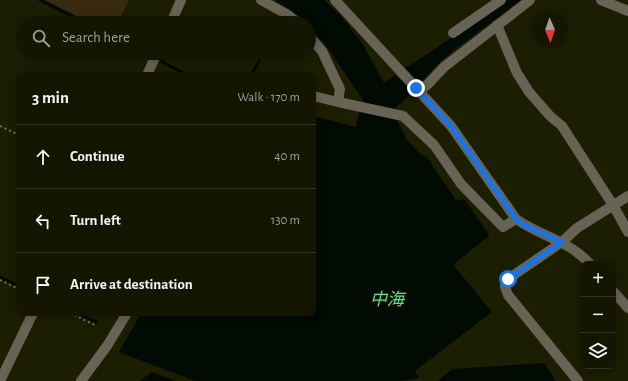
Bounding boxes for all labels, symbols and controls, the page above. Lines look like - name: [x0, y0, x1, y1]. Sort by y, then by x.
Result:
- north arrow: [532, 12, 568, 48]
- search box: [16, 16, 316, 60]
- icon: search: [30, 27, 52, 49]
- text: Search here: [62, 30, 130, 45]
- route end: [407, 79, 425, 97]
- text: 3 min: [32, 89, 69, 106]
- text: Walk · 170 m: [237, 91, 300, 104]
- icon: ahead: [32, 146, 54, 168]
- text: Continue: [70, 149, 125, 164]
- text: 40 m: [274, 150, 300, 163]
- icon: left: [32, 210, 54, 232]
- text: Turn left: [70, 213, 121, 228]
- text: 130 m: [271, 214, 300, 227]
- map controls: [580, 261, 616, 369]
- button: +: [580, 261, 616, 297]
- route start: [499, 270, 517, 288]
- icon: arrive: [32, 274, 54, 296]
- text: Arrive at destination: [70, 277, 193, 292]
- water label: 中海: [370, 290, 407, 308]
- button: −: [580, 297, 616, 333]
- button: layers: [580, 333, 616, 369]

